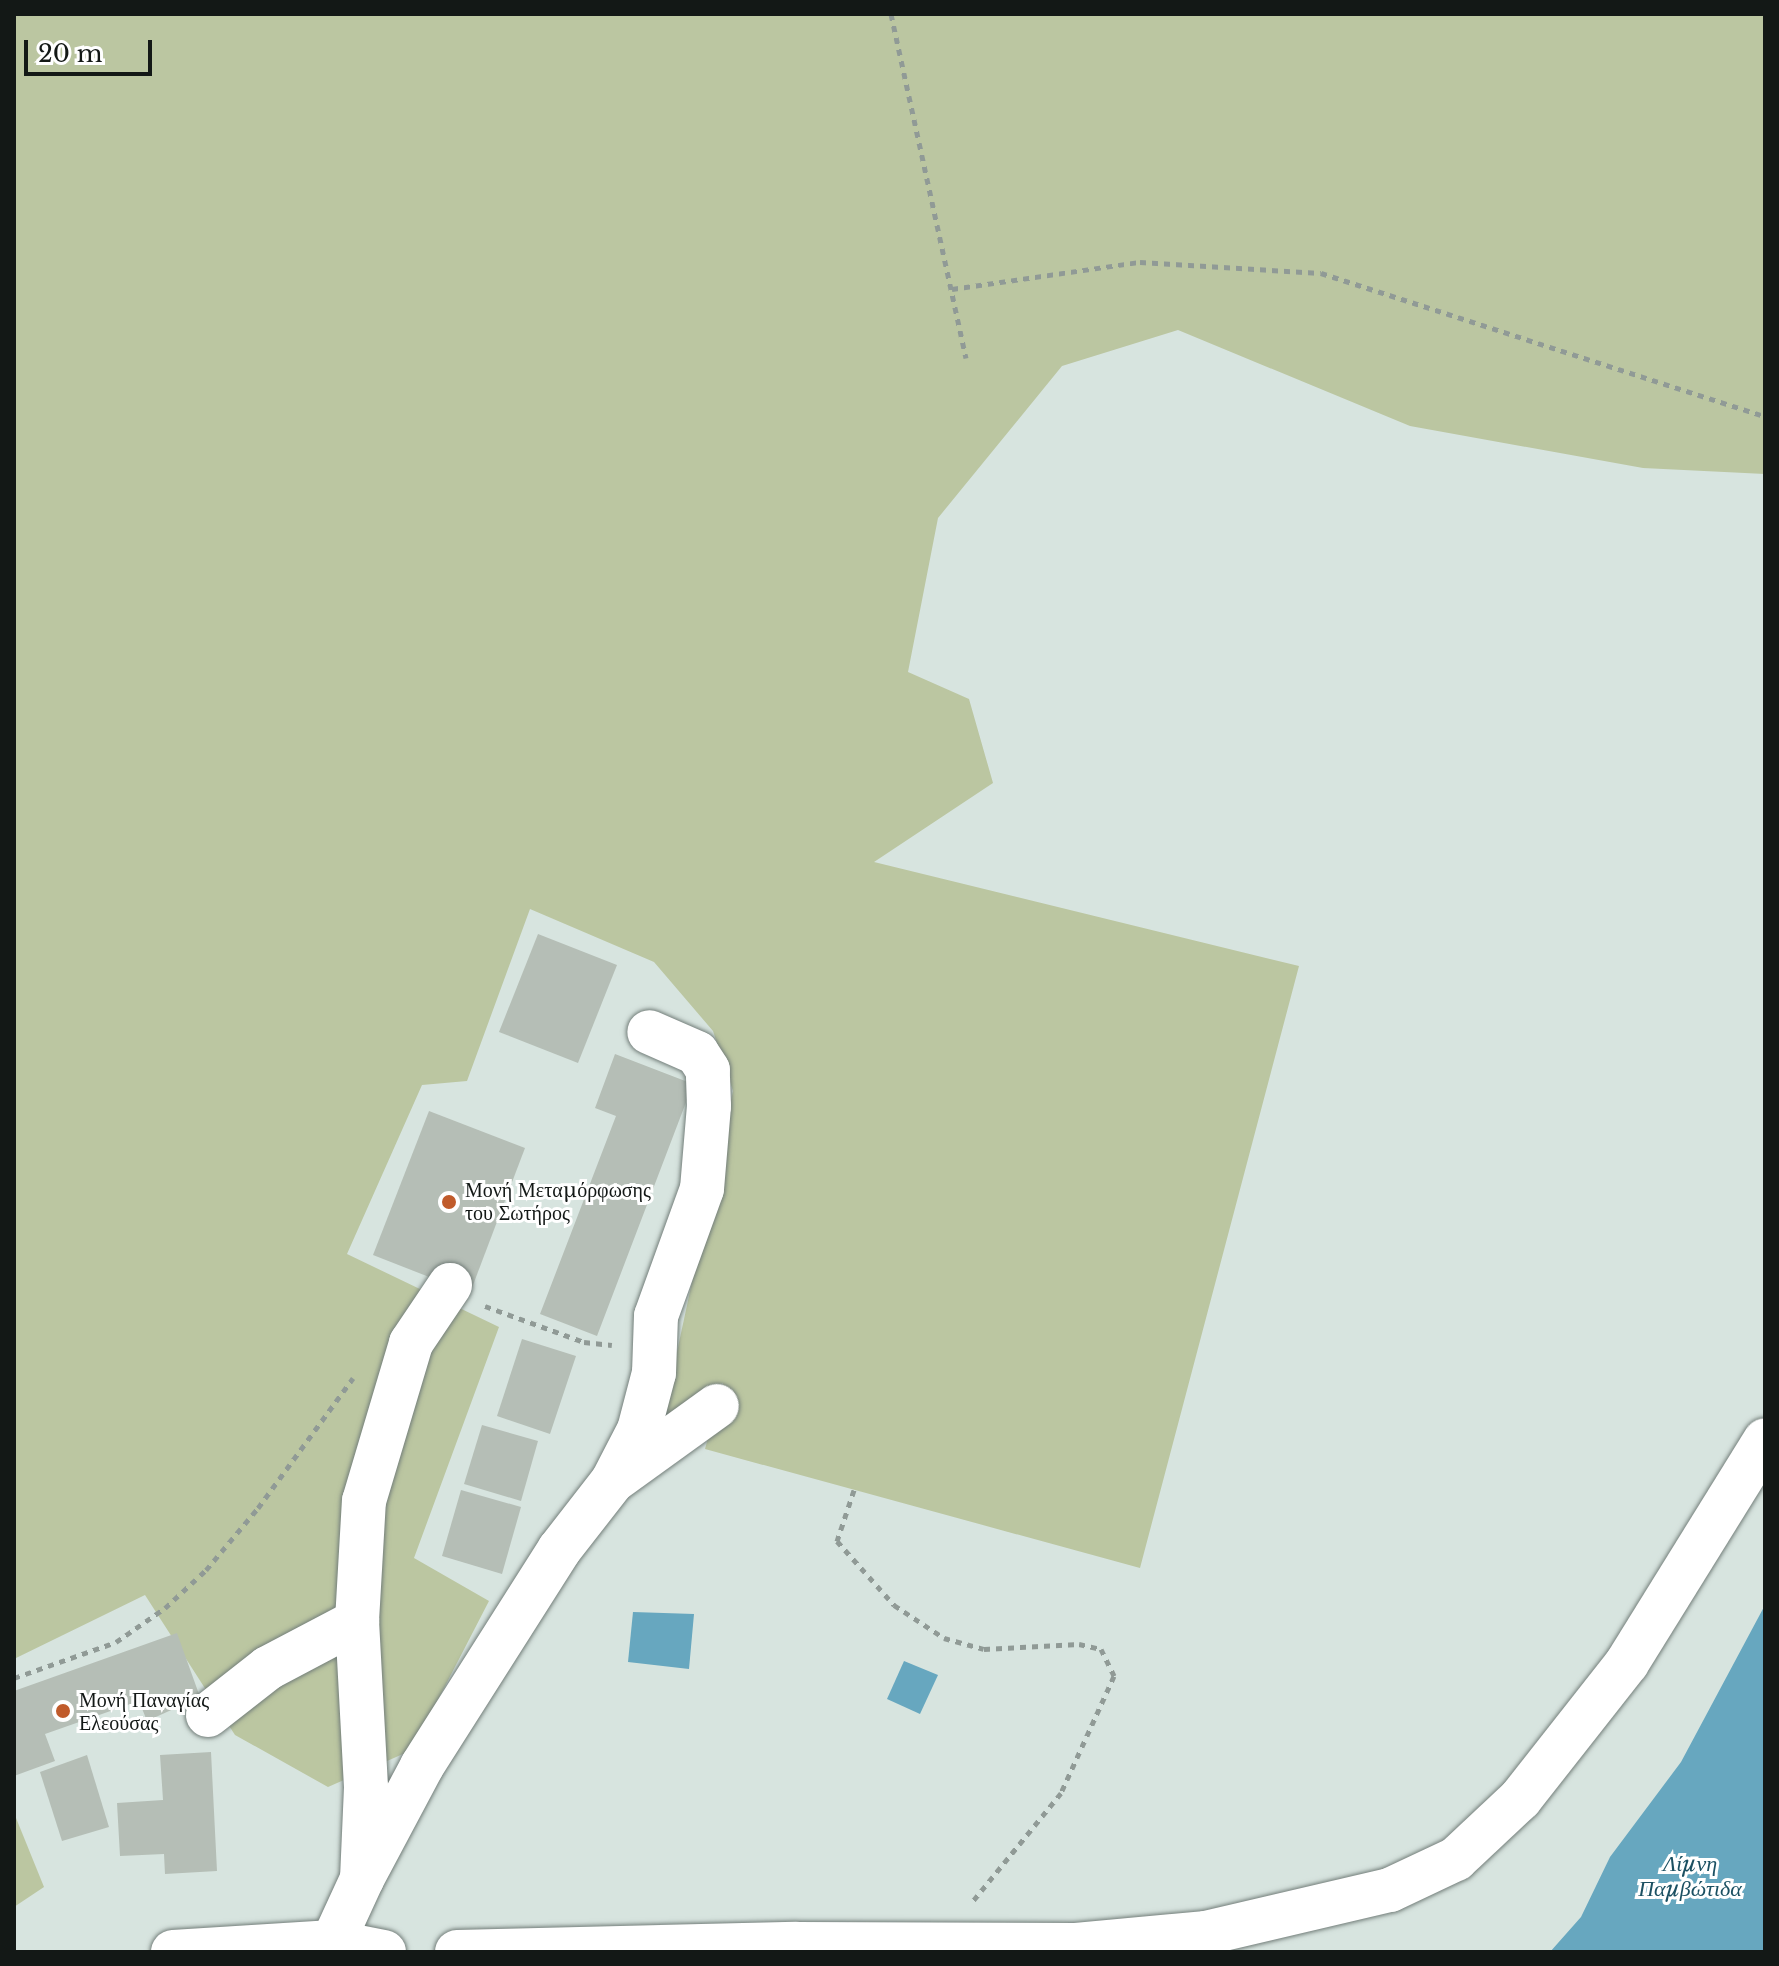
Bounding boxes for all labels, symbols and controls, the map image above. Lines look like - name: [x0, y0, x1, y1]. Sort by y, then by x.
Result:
- scale bar: [28, 24, 156, 74]
- text: 20 m: [38, 39, 103, 68]
- place label: Μονή Μεταμόρφωσης του Σωτήρος: [465, 1178, 651, 1225]
- marker: Μονή Μεταμόρφωσης του Σωτήρος: [440, 1193, 458, 1211]
- place label: Μονή Παναγίας Ελεούσας: [79, 1688, 209, 1735]
- marker: Μονή Παναγίας Ελεούσας: [54, 1702, 72, 1720]
- water label: Λίμνη Παμβώτιδα: [1638, 1850, 1742, 1902]

